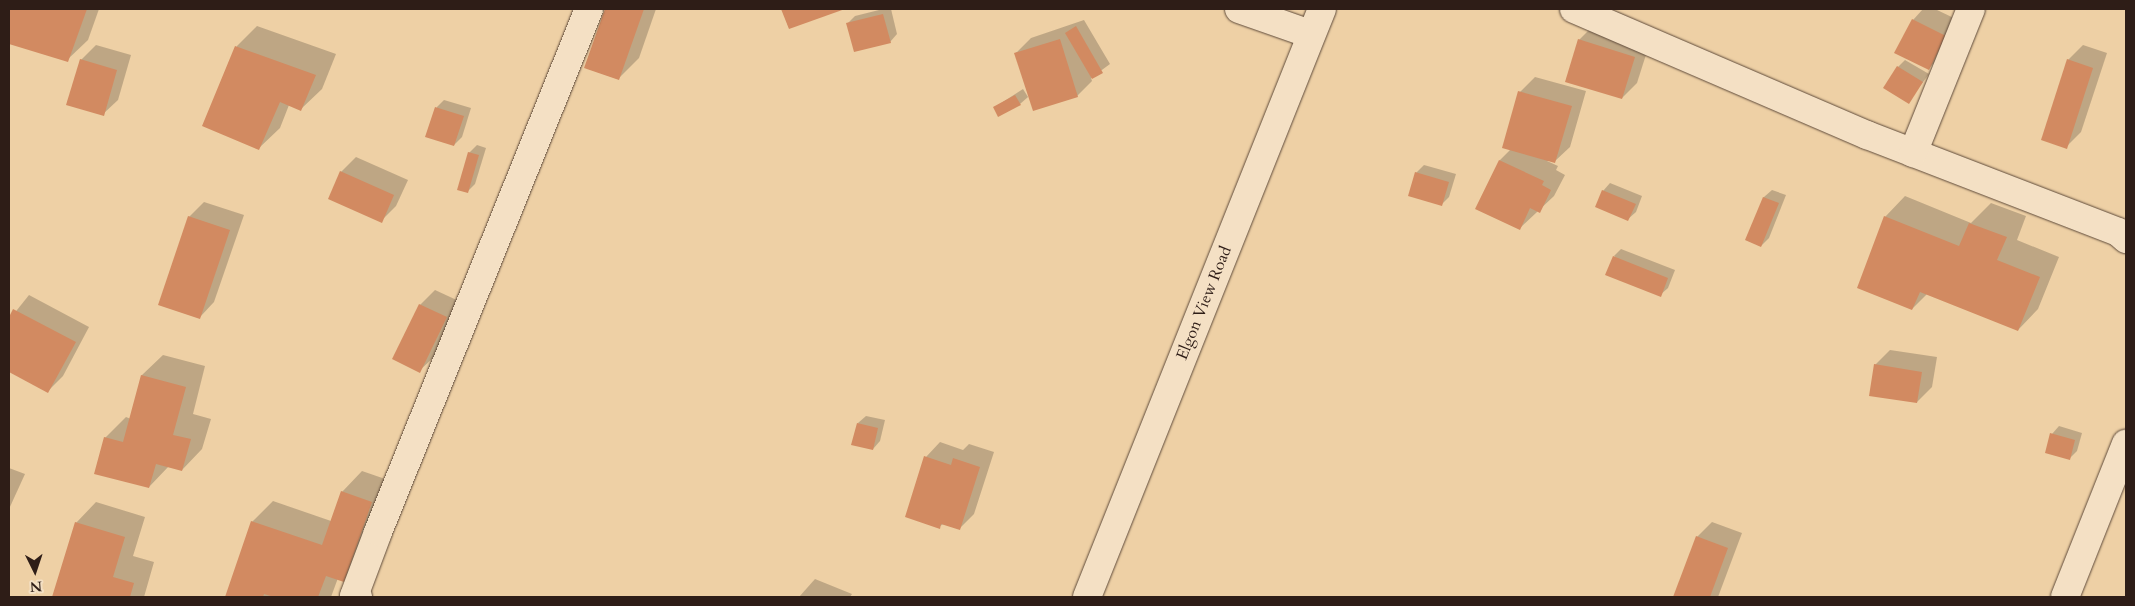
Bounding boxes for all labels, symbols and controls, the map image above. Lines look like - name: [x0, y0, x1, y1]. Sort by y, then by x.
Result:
- street label: Elgon View Road: [1172, 243, 1236, 363]
- north arrow: [10, 546, 60, 596]
- text: N: [29, 577, 43, 596]

